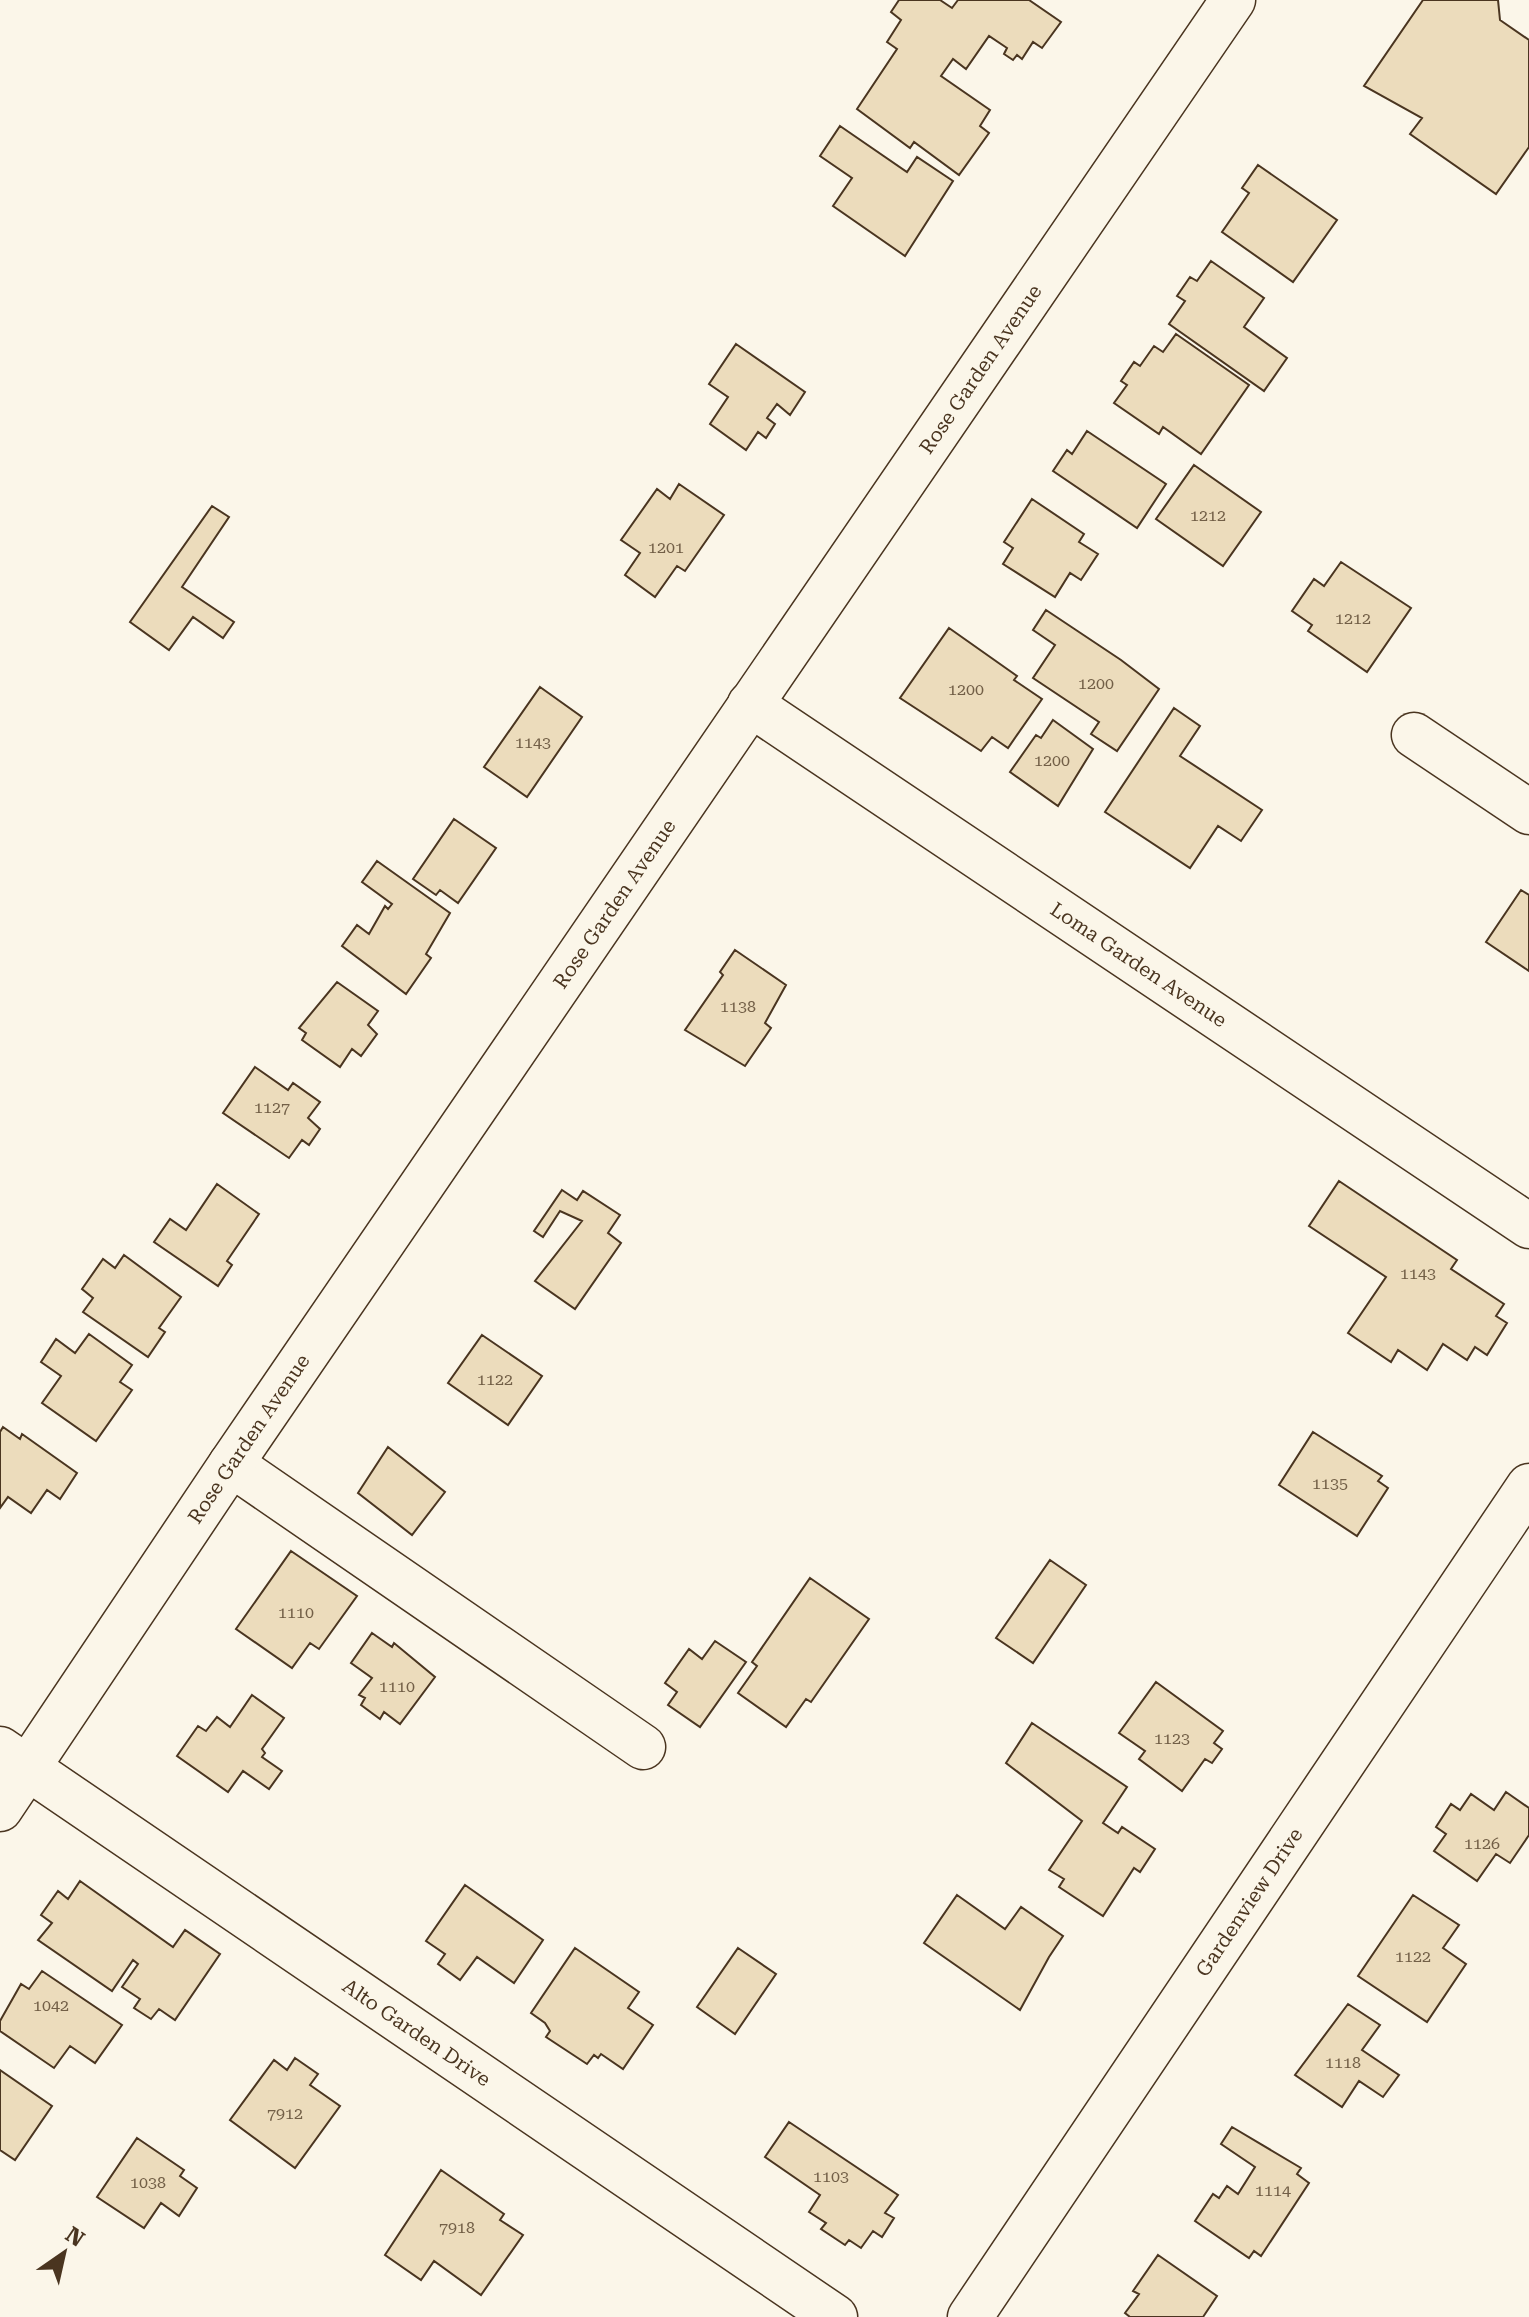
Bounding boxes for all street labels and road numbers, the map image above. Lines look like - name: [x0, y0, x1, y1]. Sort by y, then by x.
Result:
- street label: Rose Garden Avenue: [914, 280, 1047, 458]
- street label: Rose Garden Avenue: [548, 815, 681, 993]
- street label: Loma Garden Avenue: [1046, 897, 1232, 1032]
- street label: Rose Garden Avenue: [183, 1349, 315, 1528]
- street label: Gardenview Drive: [1191, 1823, 1308, 1981]
- street label: Alto Garden Drive: [338, 1974, 495, 2091]

